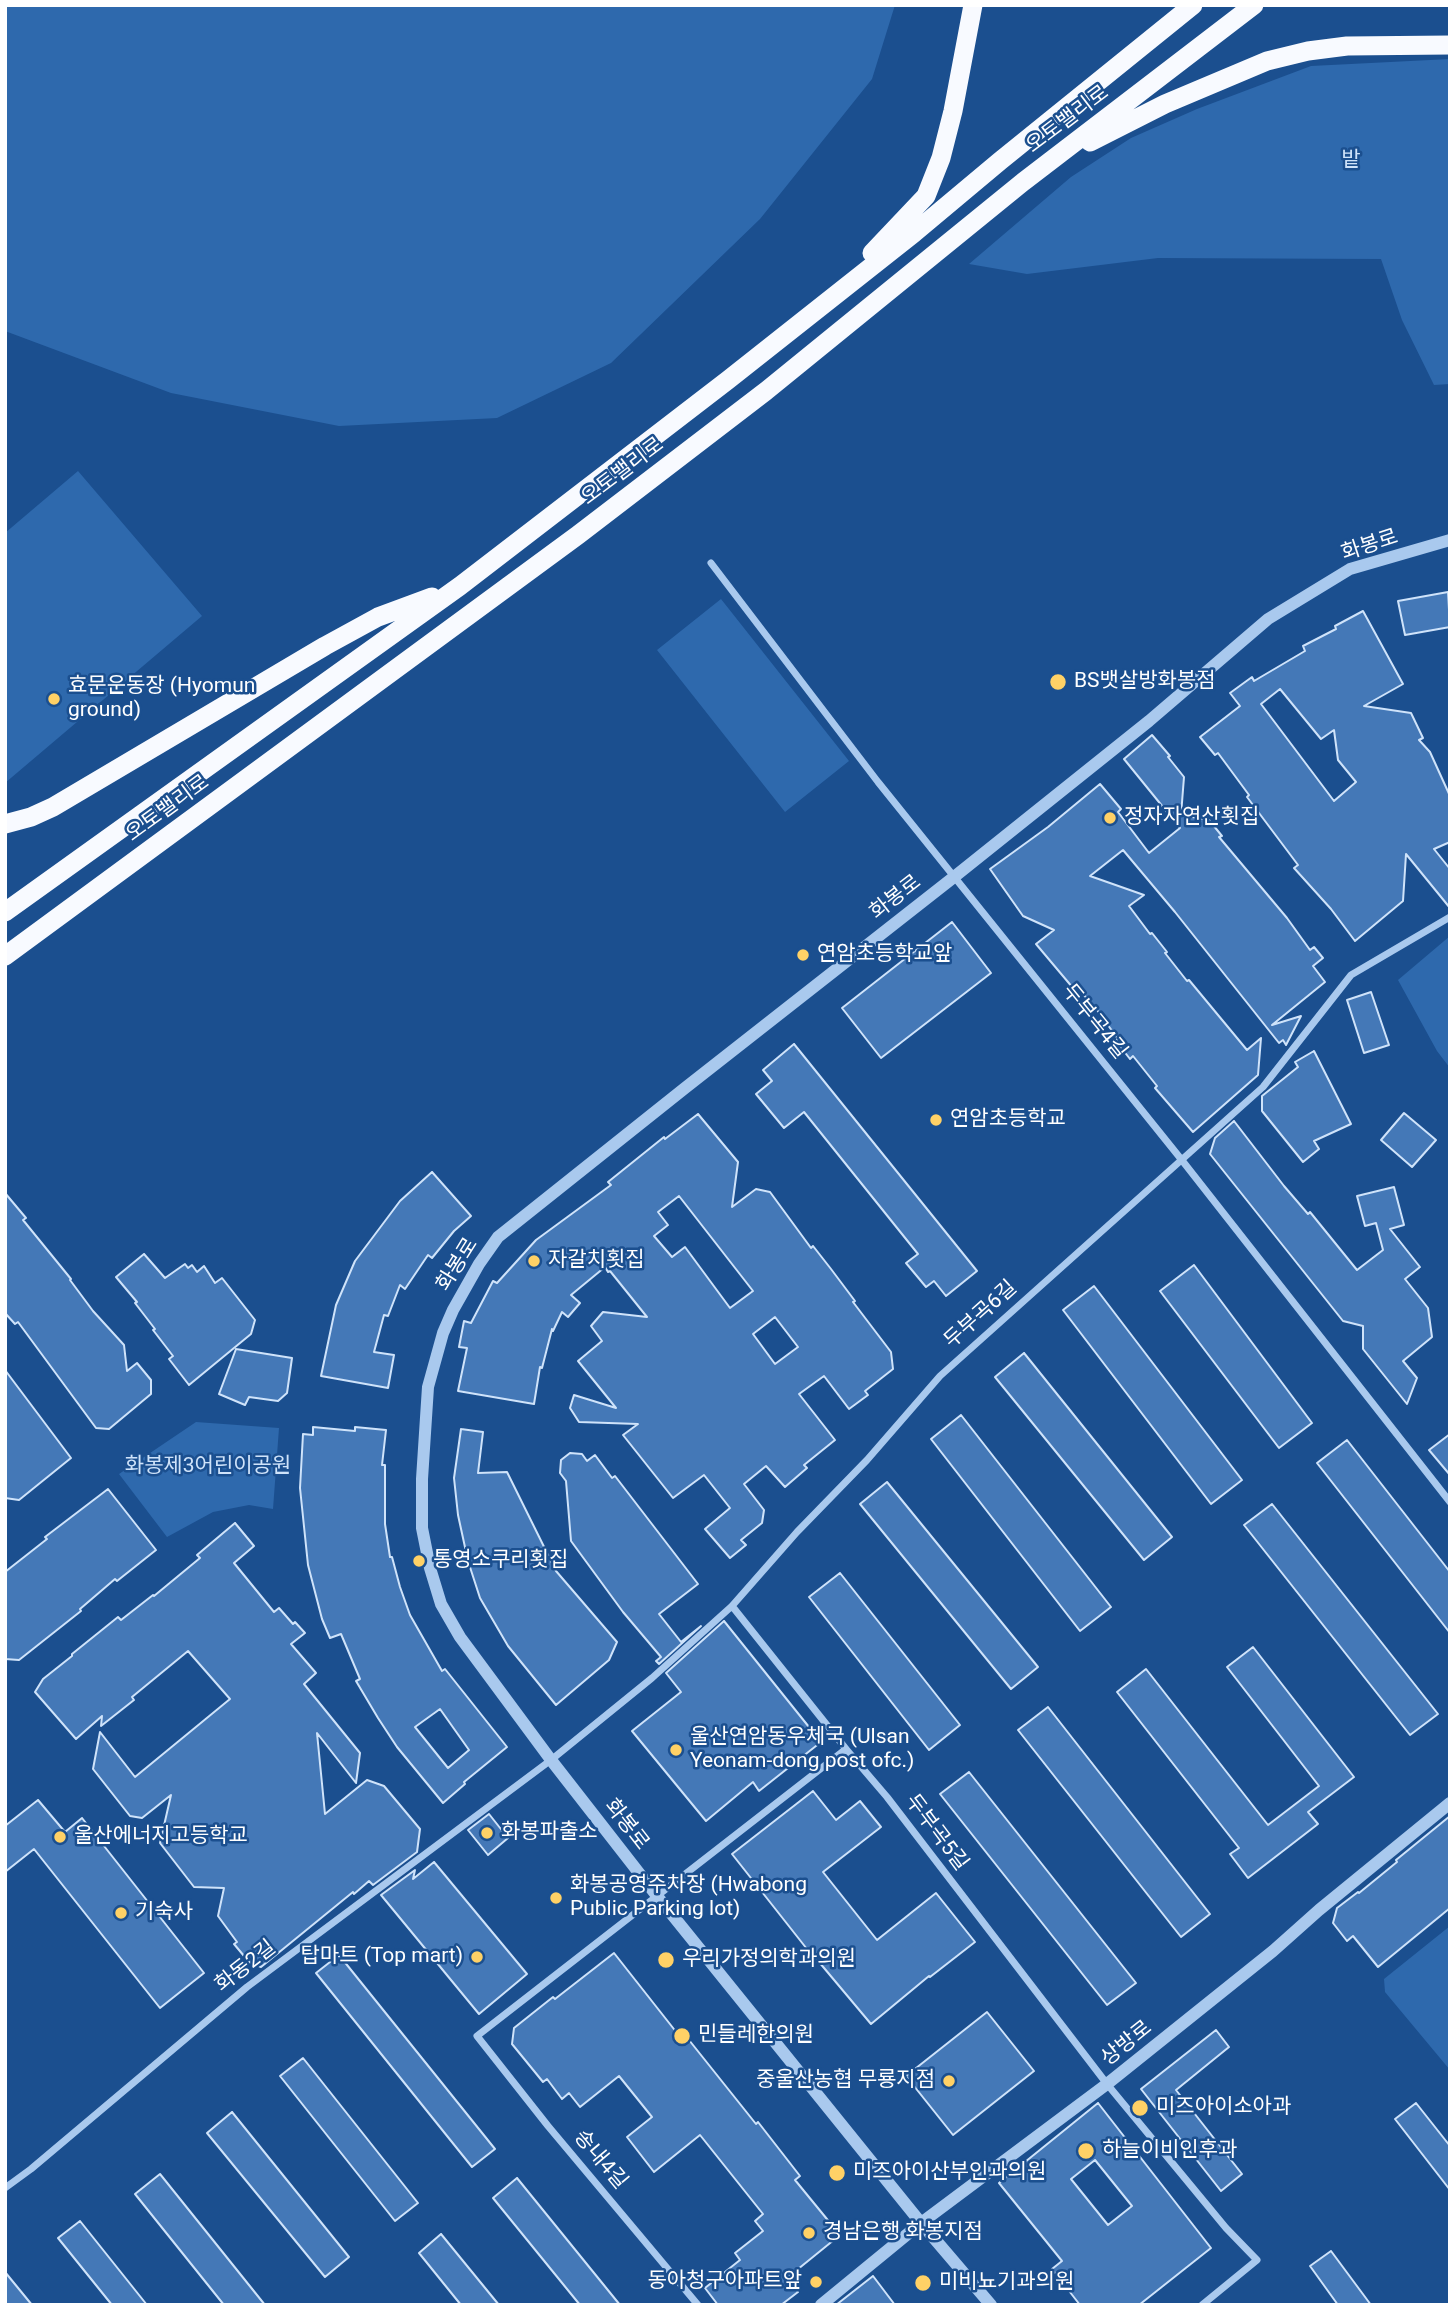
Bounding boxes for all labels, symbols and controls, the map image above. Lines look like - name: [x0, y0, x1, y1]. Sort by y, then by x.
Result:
- street label: 오토밸리로: [1022, 81, 1114, 159]
- park label: 밭: [1341, 148, 1361, 174]
- street label: 오토밸리로: [577, 433, 669, 511]
- street label: 화봉로: [1339, 525, 1401, 567]
- place label: BS뱃살방화봉점: [1074, 669, 1215, 695]
- marker: BS뱃살방화봉점: [1048, 672, 1068, 692]
- place label: 효문운동장 (Hyomun ground): [68, 674, 255, 724]
- marker: 효문운동장 (Hyomun ground): [46, 691, 62, 707]
- street label: 오토밸리로: [122, 770, 214, 848]
- place label: 정자자연산횟집: [1124, 805, 1259, 831]
- marker: 정자자연산횟집: [1102, 810, 1118, 826]
- street label: 화봉로: [865, 870, 927, 926]
- place label: 연암초등학교앞: [817, 942, 952, 968]
- marker: 연암초등학교앞: [795, 947, 811, 963]
- street label: 두부곡4길: [1056, 979, 1132, 1065]
- place label: 연암초등학교: [950, 1107, 1066, 1133]
- marker: 연암초등학교: [928, 1112, 944, 1128]
- street label: 화봉로: [432, 1234, 484, 1296]
- place label: 자갈치횟집: [548, 1248, 645, 1274]
- marker: 자갈치횟집: [526, 1253, 542, 1269]
- street label: 두부곡6길: [939, 1276, 1023, 1354]
- park label: 화봉제3어린이공원: [125, 1454, 291, 1480]
- place label: 통영소쿠리횟집: [433, 1548, 568, 1574]
- marker: 통영소쿠리횟집: [411, 1553, 427, 1569]
- place label: 울산연암동우체국 (Ulsan Yeonam-dong post ofc.): [690, 1725, 914, 1775]
- marker: 울산연암동우체국 (Ulsan Yeonam-dong post ofc.): [668, 1742, 684, 1758]
- street label: 두부곡5길: [899, 1790, 973, 1876]
- street label: 화봉로: [598, 1794, 654, 1856]
- place label: 화봉파출소: [501, 1820, 598, 1846]
- place label: 울산에너지고등학교: [74, 1824, 248, 1850]
- marker: 화봉파출소: [479, 1825, 495, 1841]
- marker: 울산에너지고등학교: [52, 1829, 68, 1845]
- place label: 화봉공영주차장 (Hwabong Public Parking lot): [570, 1873, 807, 1923]
- marker: 화봉공영주차장 (Hwabong Public Parking lot): [548, 1890, 564, 1906]
- place label: 기숙사: [135, 1900, 193, 1926]
- marker: 기숙사: [113, 1905, 129, 1921]
- street label: 화동2길: [211, 1936, 281, 1998]
- place label: 탑마트 (Top mart): [301, 1944, 463, 1970]
- place label: 우리가정의학과의원: [682, 1947, 856, 1973]
- marker: 탑마트 (Top mart): [469, 1949, 485, 1965]
- marker: 우리가정의학과의원: [656, 1950, 676, 1970]
- street label: 상방로: [1097, 2016, 1157, 2072]
- place label: 민들레한의원: [698, 2023, 814, 2049]
- marker: 민들레한의원: [672, 2026, 692, 2046]
- place label: 중울산농협 무룡지점: [756, 2068, 935, 2094]
- marker: 중울산농협 무룡지점: [941, 2073, 957, 2089]
- place label: 미즈아이소아과: [1156, 2095, 1291, 2121]
- marker: 미즈아이소아과: [1130, 2098, 1150, 2118]
- street label: 송내4길: [568, 2125, 632, 2195]
- place label: 하늘이비인후과: [1102, 2138, 1237, 2164]
- marker: 하늘이비인후과: [1076, 2141, 1096, 2161]
- place label: 미즈아이산부인과의원: [853, 2160, 1046, 2186]
- marker: 미즈아이산부인과의원: [827, 2163, 847, 2183]
- place label: 경남은행 화봉지점: [823, 2220, 983, 2246]
- marker: 경남은행 화봉지점: [801, 2225, 817, 2241]
- place label: 동아청구아파트앞: [647, 2269, 802, 2295]
- place label: 미비뇨기과의원: [939, 2270, 1074, 2296]
- marker: 미비뇨기과의원: [913, 2273, 933, 2293]
- marker: 동아청구아파트앞: [808, 2274, 824, 2290]

